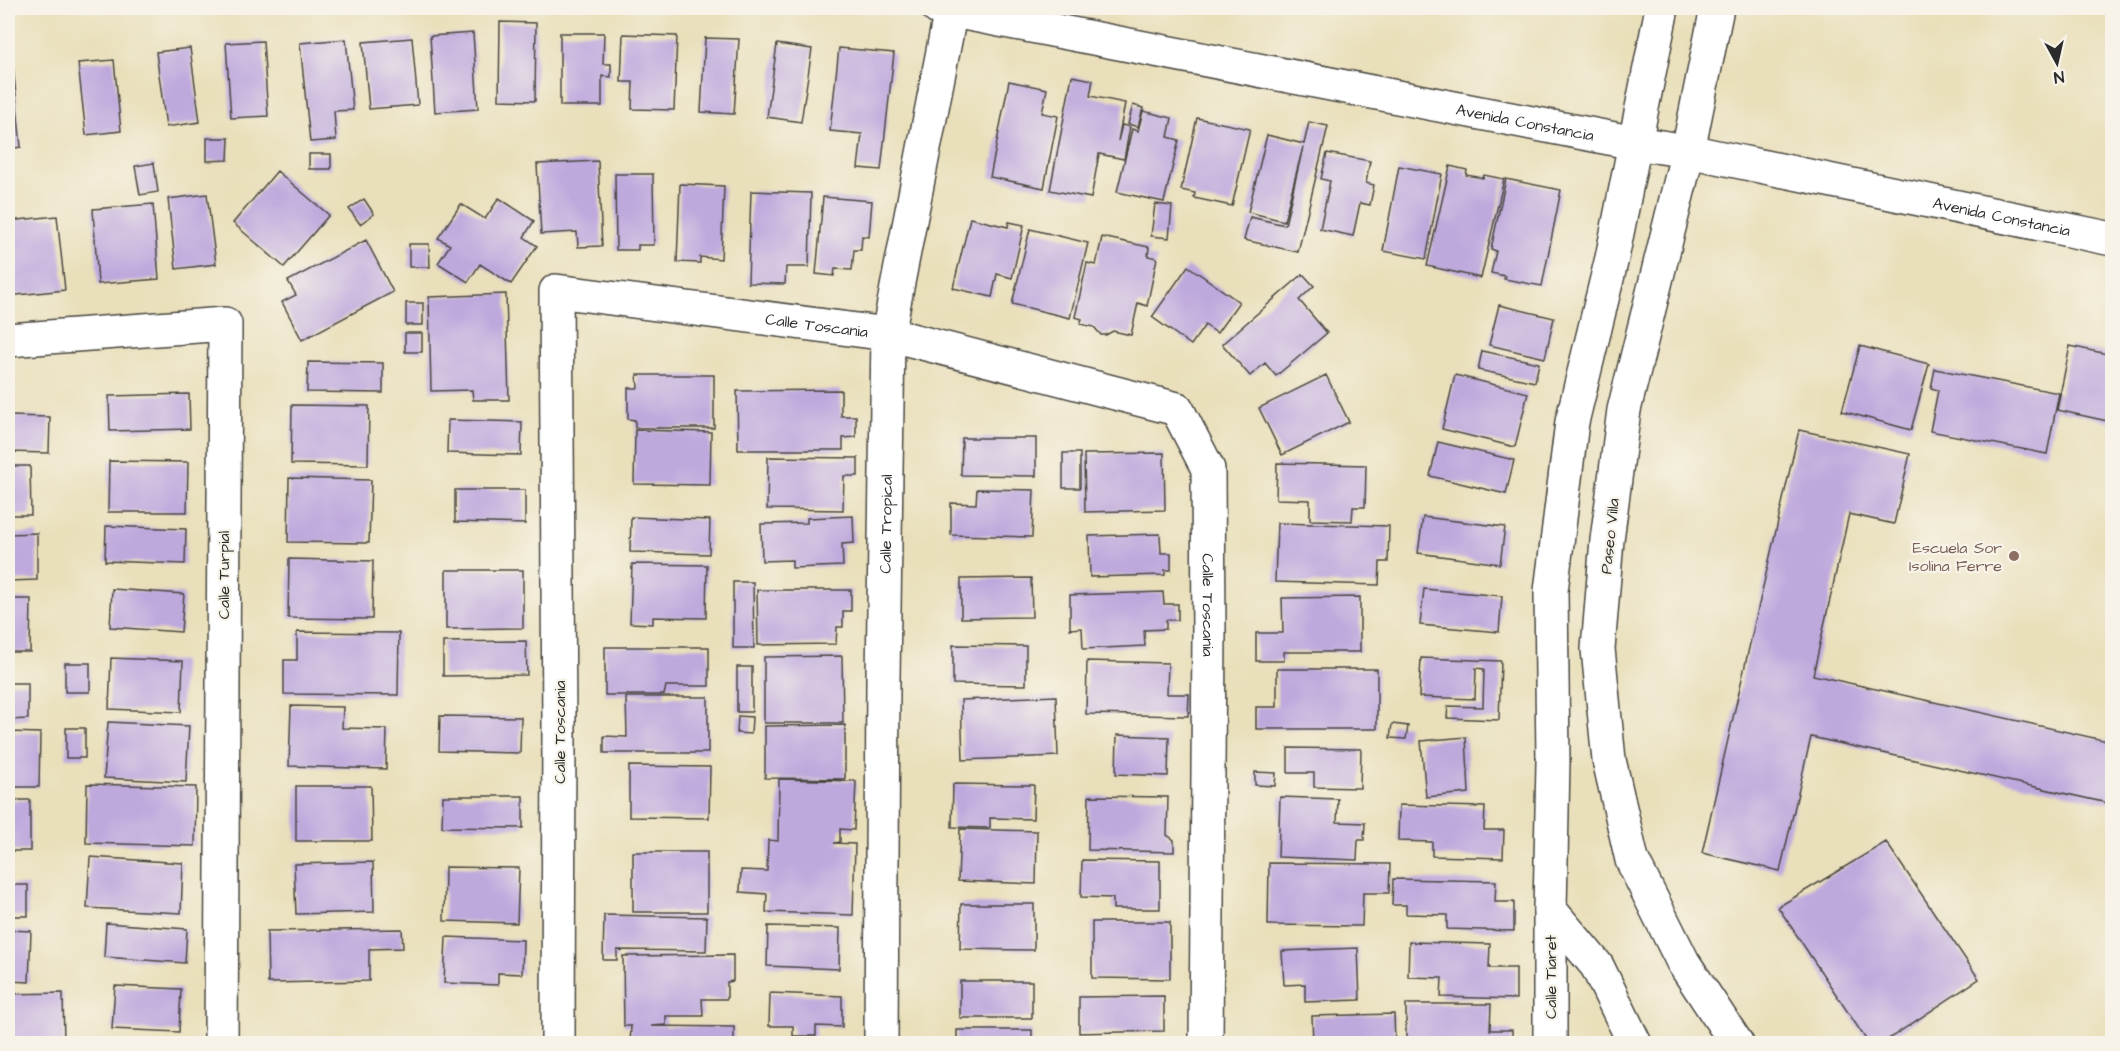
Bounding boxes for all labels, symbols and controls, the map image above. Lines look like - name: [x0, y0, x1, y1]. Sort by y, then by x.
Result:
- north arrow: [2027, 33, 2087, 93]
- text: N: [2052, 65, 2065, 88]
- street label: Avenida Constancia: [1454, 99, 1596, 147]
- street label: Avenida Constancia: [1931, 192, 2072, 242]
- street label: Calle Toscania: [764, 308, 869, 343]
- street label: Calle Tropical: [875, 474, 898, 574]
- street label: Paseo Villa: [1595, 497, 1625, 575]
- street label: Calle Turpial: [213, 531, 235, 619]
- place label: Escuela Sor Isolina Ferre: [1909, 537, 2002, 577]
- marker: Escuela Sor Isolina Ferre: [2007, 549, 2021, 563]
- street label: Calle Toscania: [1197, 553, 1219, 657]
- street label: Calle Toscania: [549, 680, 571, 784]
- street label: Calle Tiaret: [1540, 934, 1562, 1019]

